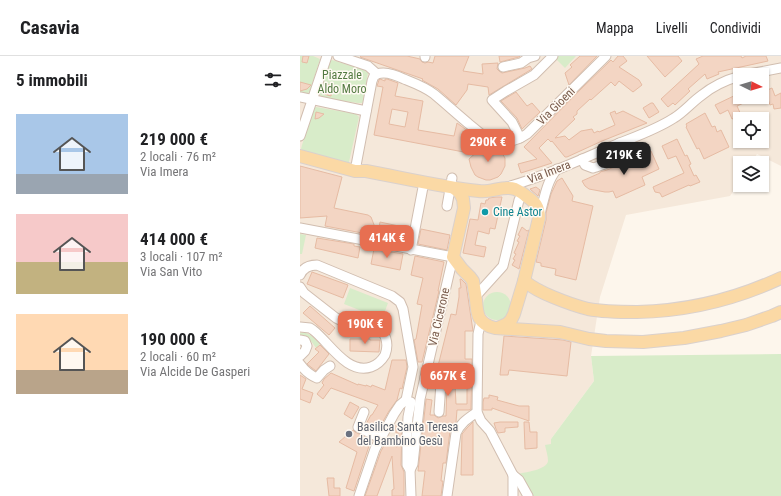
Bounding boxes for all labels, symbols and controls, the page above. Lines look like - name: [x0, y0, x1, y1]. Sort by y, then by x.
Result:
- text: Casavia: [20, 16, 80, 39]
- text: Mappa: [596, 20, 634, 36]
- text: Livelli: [656, 20, 688, 36]
- text: Condividi: [710, 20, 761, 36]
- park label: Piazzale Aldo Moro: [317, 68, 367, 96]
- north arrow: [733, 68, 769, 104]
- map controls: [733, 68, 769, 192]
- icon: filters: [262, 69, 284, 91]
- text: 5 immobili: [16, 70, 88, 90]
- street label: Via Gioeni: [534, 84, 578, 128]
- button: locate: [733, 112, 769, 148]
- text: 219 000 €: [140, 129, 208, 149]
- pin: 290K €: [455, 129, 521, 163]
- icon: home: [48, 130, 96, 178]
- text: 290K €: [470, 134, 506, 149]
- pin: 219K €: [591, 142, 657, 176]
- text: 219K €: [606, 147, 642, 162]
- text: 2 locali · 76 m²: [140, 149, 216, 164]
- button: layers: [733, 156, 769, 192]
- street label: Via Imera: [526, 157, 573, 187]
- text: Via Imera: [140, 164, 189, 179]
- place label: Cine Astor: [493, 205, 543, 219]
- marker: Cine Astor: [480, 207, 490, 217]
- pin: 414K €: [354, 225, 420, 259]
- text: 414 000 €: [140, 229, 208, 249]
- icon: home: [48, 230, 96, 278]
- text: 414K €: [369, 230, 405, 245]
- text: 3 locali · 107 m²: [140, 249, 223, 264]
- text: Via San Vito: [140, 264, 202, 279]
- street label: Via Cicerone: [425, 286, 453, 348]
- pin: 190K €: [332, 311, 398, 345]
- text: 190K €: [347, 316, 383, 331]
- text: 190 000 €: [140, 329, 208, 349]
- icon: home: [48, 330, 96, 378]
- text: 2 locali · 60 m²: [140, 349, 216, 364]
- pin: 667K €: [415, 363, 481, 397]
- text: Via Alcide De Gasperi: [140, 364, 250, 379]
- text: 667K €: [430, 368, 466, 383]
- place label: Basilica Santa Teresa del Bambino Gesù: [357, 420, 459, 448]
- marker: Basilica Santa Teresa del Bambino Gesù: [344, 429, 354, 439]

